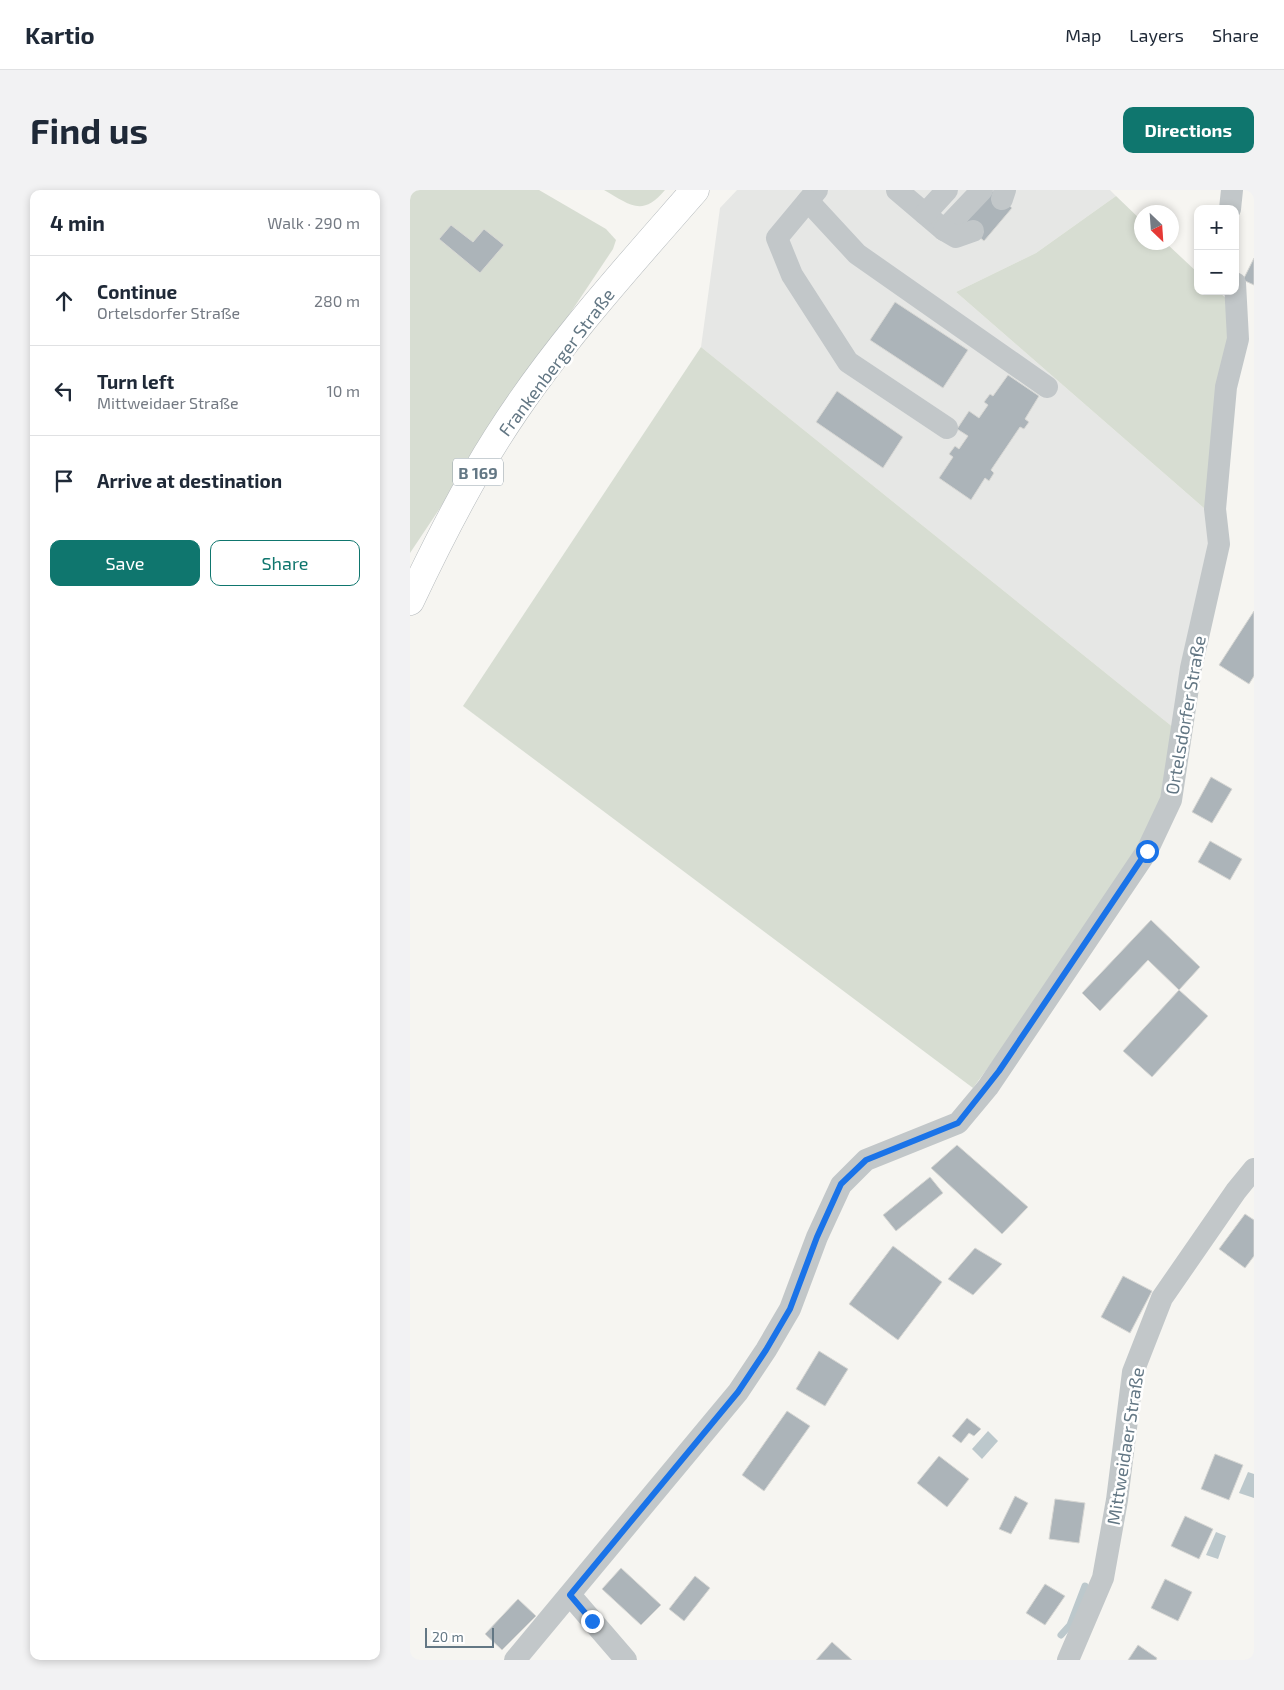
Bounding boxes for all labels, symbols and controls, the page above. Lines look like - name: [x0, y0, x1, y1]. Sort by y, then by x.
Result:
- text: Kartio: [25, 20, 95, 49]
- text: Map: [1065, 24, 1101, 46]
- text: Layers: [1129, 24, 1184, 46]
- text: Share: [1212, 24, 1259, 46]
- button: Directions: [1123, 107, 1254, 153]
- text: Find us: [30, 109, 148, 151]
- north arrow: [1134, 205, 1179, 250]
- map controls: [1194, 205, 1239, 295]
- button: +: [1194, 205, 1239, 250]
- text: 4 min: [50, 210, 105, 235]
- text: Walk · 290 m: [267, 213, 360, 232]
- button: −: [1194, 250, 1239, 295]
- text: Continue: [97, 280, 177, 303]
- street label: Frankenberger Straße: [493, 284, 619, 440]
- icon: ahead: [50, 287, 78, 315]
- text: 280 m: [314, 291, 360, 310]
- text: Ortelsdorfer Straße: [97, 303, 240, 322]
- text: Turn left: [97, 370, 174, 393]
- icon: left: [50, 377, 78, 405]
- text: 10 m: [326, 381, 360, 400]
- text: Mittweidaer Straße: [97, 393, 239, 412]
- road number: B 169: [453, 458, 503, 486]
- icon: arrive: [50, 467, 78, 495]
- text: Arrive at destination: [97, 469, 282, 492]
- button: Save: [50, 540, 200, 586]
- button: Share: [210, 540, 360, 586]
- street label: Ortelsdorfer Straße: [1160, 634, 1210, 796]
- route start: [1136, 840, 1159, 863]
- street label: Mittweidaer Straße: [1102, 1366, 1148, 1526]
- route end: [581, 1610, 604, 1633]
- scale bar: [425, 1625, 494, 1648]
- text: 20 m: [432, 1628, 464, 1645]

